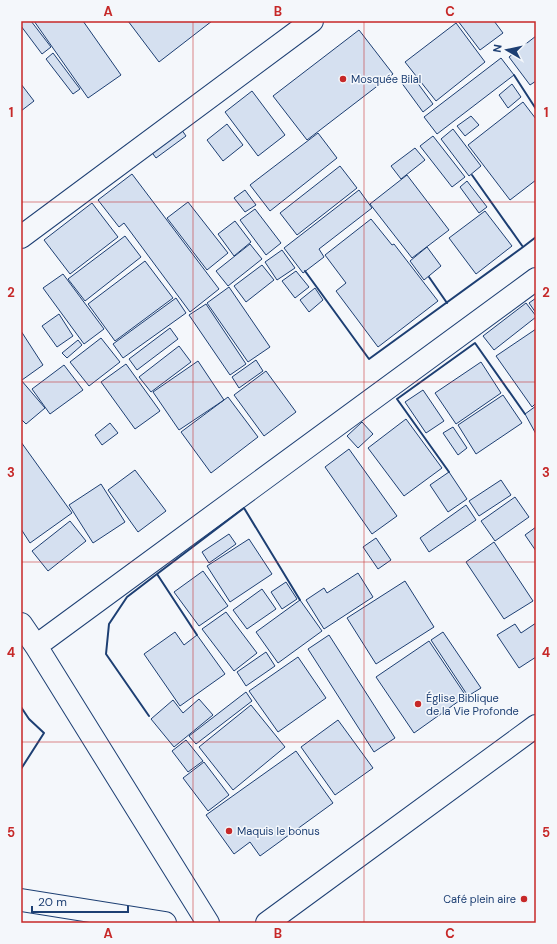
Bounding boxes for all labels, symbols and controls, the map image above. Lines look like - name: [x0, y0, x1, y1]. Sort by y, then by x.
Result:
- text: A: [103, 3, 113, 20]
- text: B: [274, 3, 282, 20]
- text: C: [445, 3, 455, 20]
- north arrow: [487, 30, 527, 70]
- text: N: [490, 43, 505, 53]
- place label: Mosquée Bilal: [351, 72, 421, 86]
- marker: Mosquée Bilal: [338, 74, 348, 84]
- text: 1: [9, 104, 13, 121]
- text: 1: [544, 104, 548, 121]
- text: 2: [7, 284, 15, 301]
- text: 2: [542, 284, 550, 301]
- text: 3: [7, 464, 15, 481]
- text: 3: [542, 464, 550, 481]
- text: 4: [7, 644, 15, 661]
- text: 4: [542, 644, 550, 661]
- place label: Église Biblique de la Vie Profonde: [426, 691, 519, 718]
- marker: Église Biblique de la Vie Profonde: [413, 699, 423, 709]
- text: 5: [7, 824, 15, 841]
- place label: Maquis le bonus: [237, 824, 320, 838]
- text: 5: [542, 824, 550, 841]
- marker: Maquis le bonus: [224, 826, 234, 836]
- scale bar: [32, 888, 128, 914]
- place label: Café plein aire: [443, 892, 516, 906]
- text: 20 m: [38, 894, 67, 910]
- marker: Café plein aire: [519, 894, 529, 904]
- text: A: [103, 925, 113, 942]
- text: B: [274, 925, 282, 942]
- text: C: [445, 925, 455, 942]

